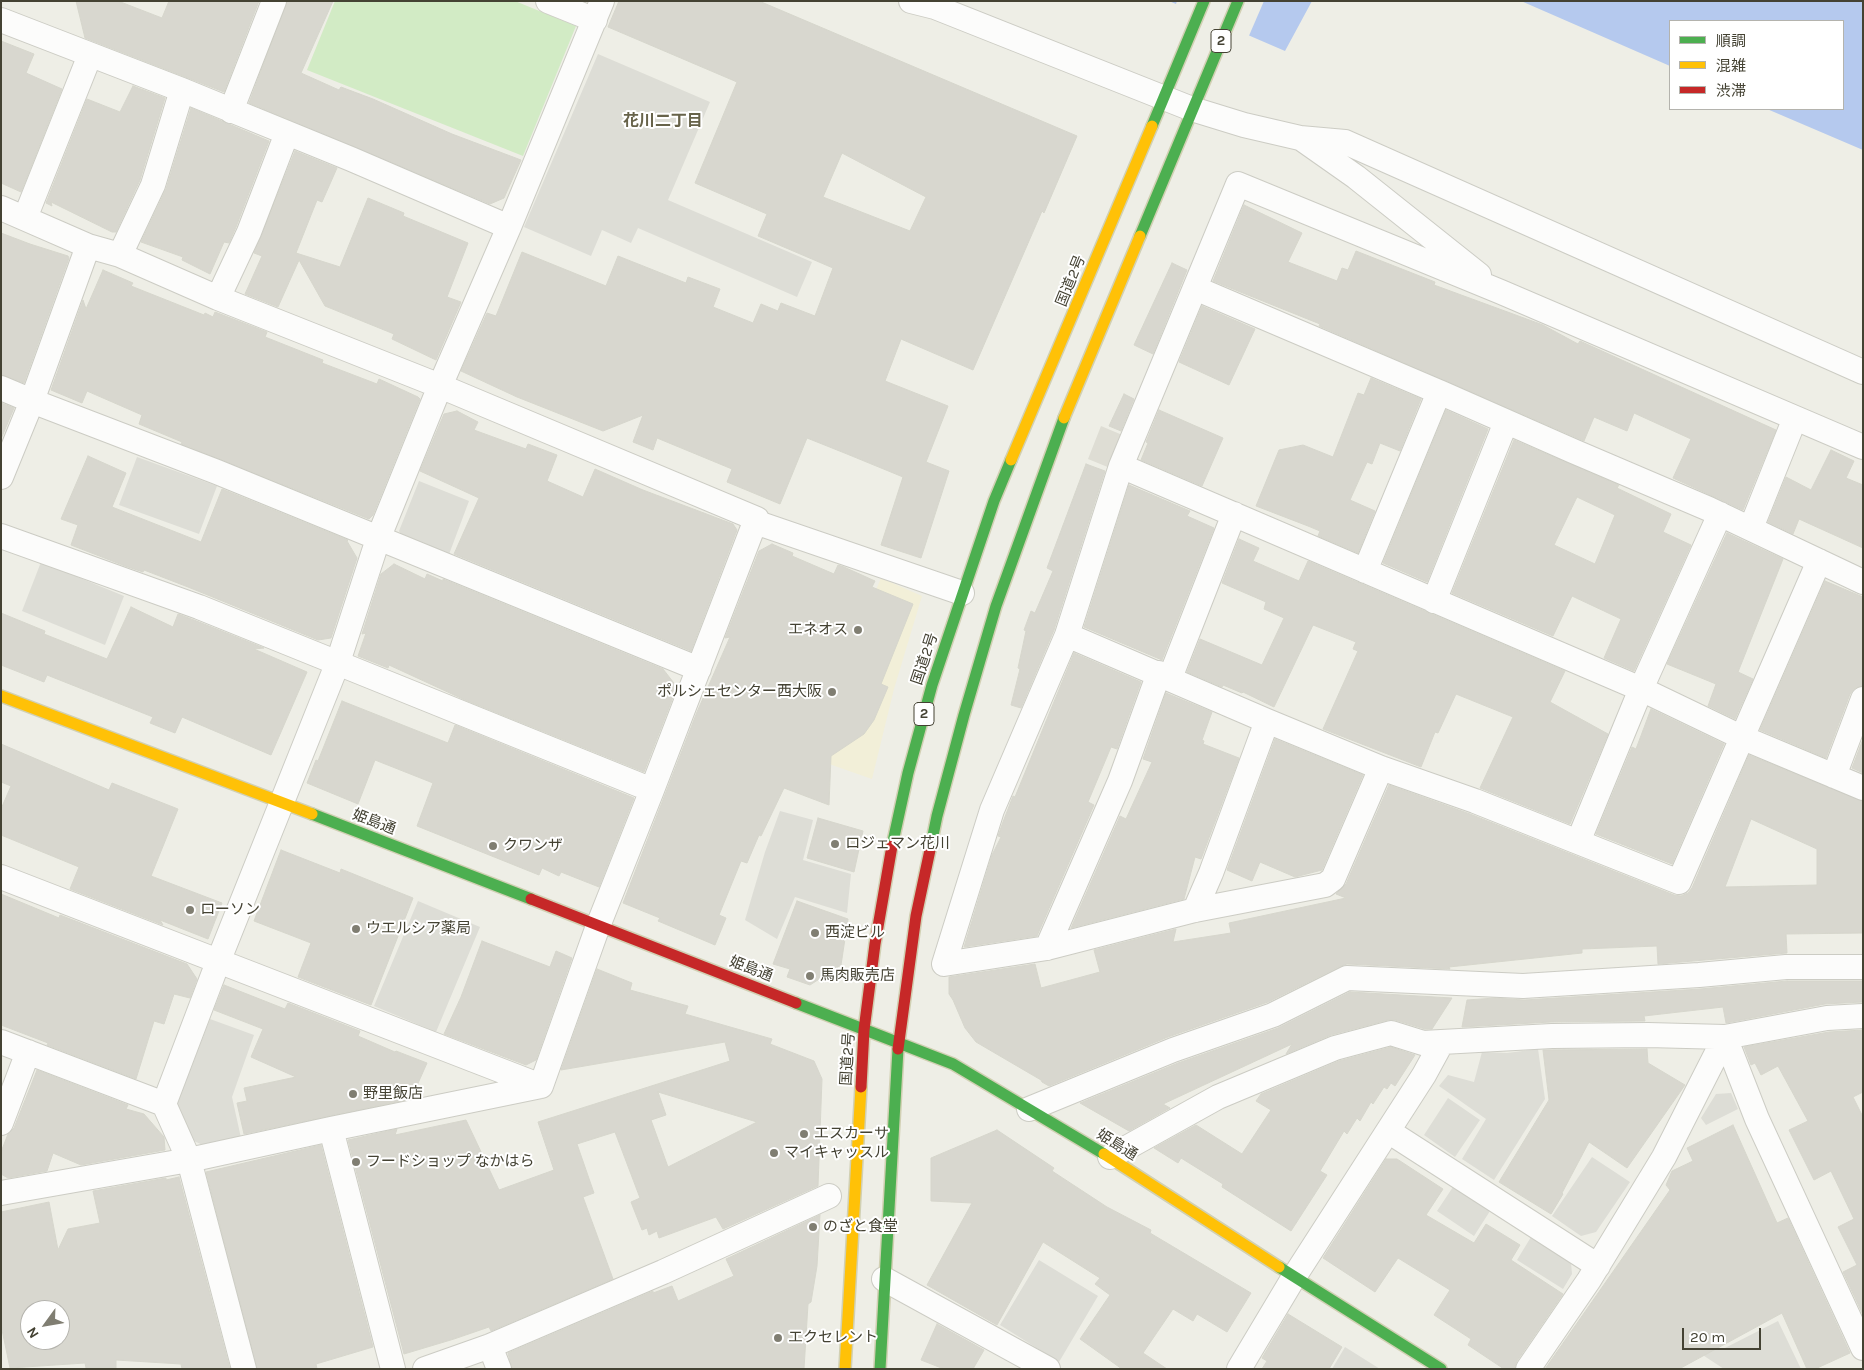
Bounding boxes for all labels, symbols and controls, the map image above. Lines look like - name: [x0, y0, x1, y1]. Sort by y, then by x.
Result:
- legend: [1669, 20, 1844, 110]
- road number: 2: [1211, 29, 1231, 52]
- text: 順調: [1716, 32, 1746, 50]
- text: 混雑: [1716, 57, 1746, 75]
- text: 渋滞: [1716, 82, 1746, 100]
- district label: 花川二丁目: [623, 111, 703, 131]
- street label: 国道2号: [1053, 253, 1089, 309]
- place label: エネオス: [788, 621, 848, 639]
- marker: エネオス: [852, 624, 864, 636]
- street label: 国道2号: [908, 631, 942, 687]
- place label: ポルシェセンター西大阪: [657, 683, 822, 701]
- marker: ポルシェセンター西大阪: [826, 686, 838, 698]
- road number: 2: [914, 702, 934, 726]
- street label: 姫島通: [350, 806, 398, 838]
- place label: ロジェマン花川: [845, 835, 950, 853]
- place label: クワンザ: [503, 837, 563, 855]
- marker: ロジェマン花川: [829, 838, 841, 850]
- marker: クワンザ: [487, 840, 499, 852]
- place label: ローソン: [200, 901, 260, 919]
- marker: ローソン: [184, 904, 196, 916]
- place label: ウエルシア薬局: [366, 920, 471, 938]
- marker: ウエルシア薬局: [350, 923, 362, 935]
- place label: 西淀ビル: [825, 924, 885, 942]
- marker: 西淀ビル: [809, 927, 821, 939]
- street label: 姫島通: [727, 953, 775, 985]
- place label: 馬肉販売店: [820, 967, 895, 985]
- marker: 馬肉販売店: [804, 970, 816, 982]
- street label: 国道2号: [838, 1032, 858, 1086]
- place label: 野里飯店: [363, 1085, 423, 1103]
- marker: 野里飯店: [347, 1088, 359, 1100]
- place label: エスカーサ: [814, 1125, 889, 1143]
- street label: 姫島通: [1093, 1125, 1141, 1165]
- marker: エスカーサ: [798, 1128, 810, 1140]
- place label: マイキャッスル: [784, 1144, 889, 1162]
- marker: マイキャッスル: [768, 1147, 780, 1159]
- place label: フードショップ なかはら: [366, 1153, 535, 1171]
- marker: フードショップ なかはら: [350, 1156, 362, 1168]
- place label: のざと食堂: [823, 1218, 898, 1236]
- marker: のざと食堂: [807, 1221, 819, 1233]
- north arrow: [20, 1300, 70, 1350]
- scale bar: [1684, 1318, 1763, 1350]
- text: N: [23, 1324, 43, 1341]
- text: 20 m: [1690, 1328, 1725, 1346]
- place label: エクセレント: [788, 1329, 878, 1347]
- marker: エクセレント: [772, 1332, 784, 1344]

